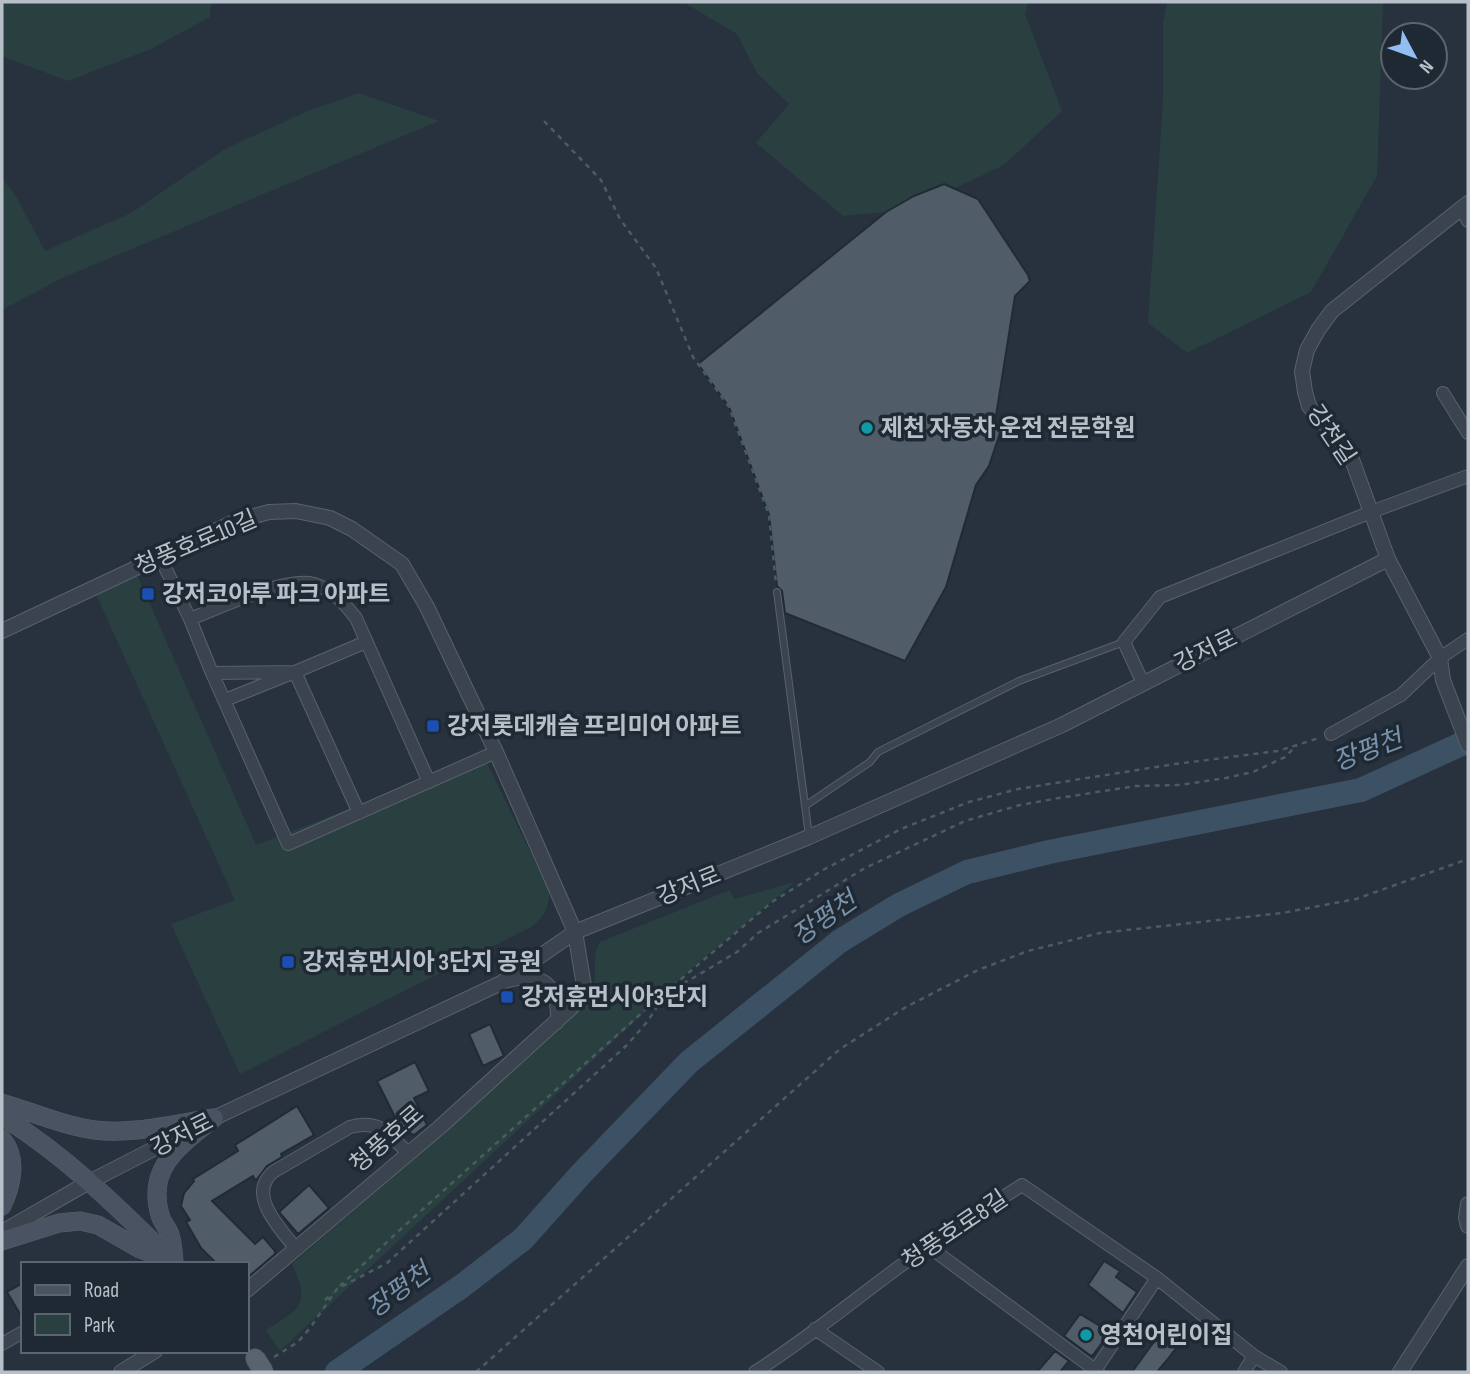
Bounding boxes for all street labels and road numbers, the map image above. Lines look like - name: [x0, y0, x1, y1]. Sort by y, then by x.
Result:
- street label: 강천길: [1300, 399, 1362, 471]
- street label: 청풍호로10길: [131, 504, 261, 582]
- street label: 강저로: [1170, 623, 1242, 679]
- street label: 강저로: [653, 860, 725, 912]
- street label: 청풍호로: [344, 1099, 430, 1179]
- street label: 강저로: [146, 1107, 218, 1163]
- street label: 청풍호로8길: [897, 1184, 1013, 1276]

